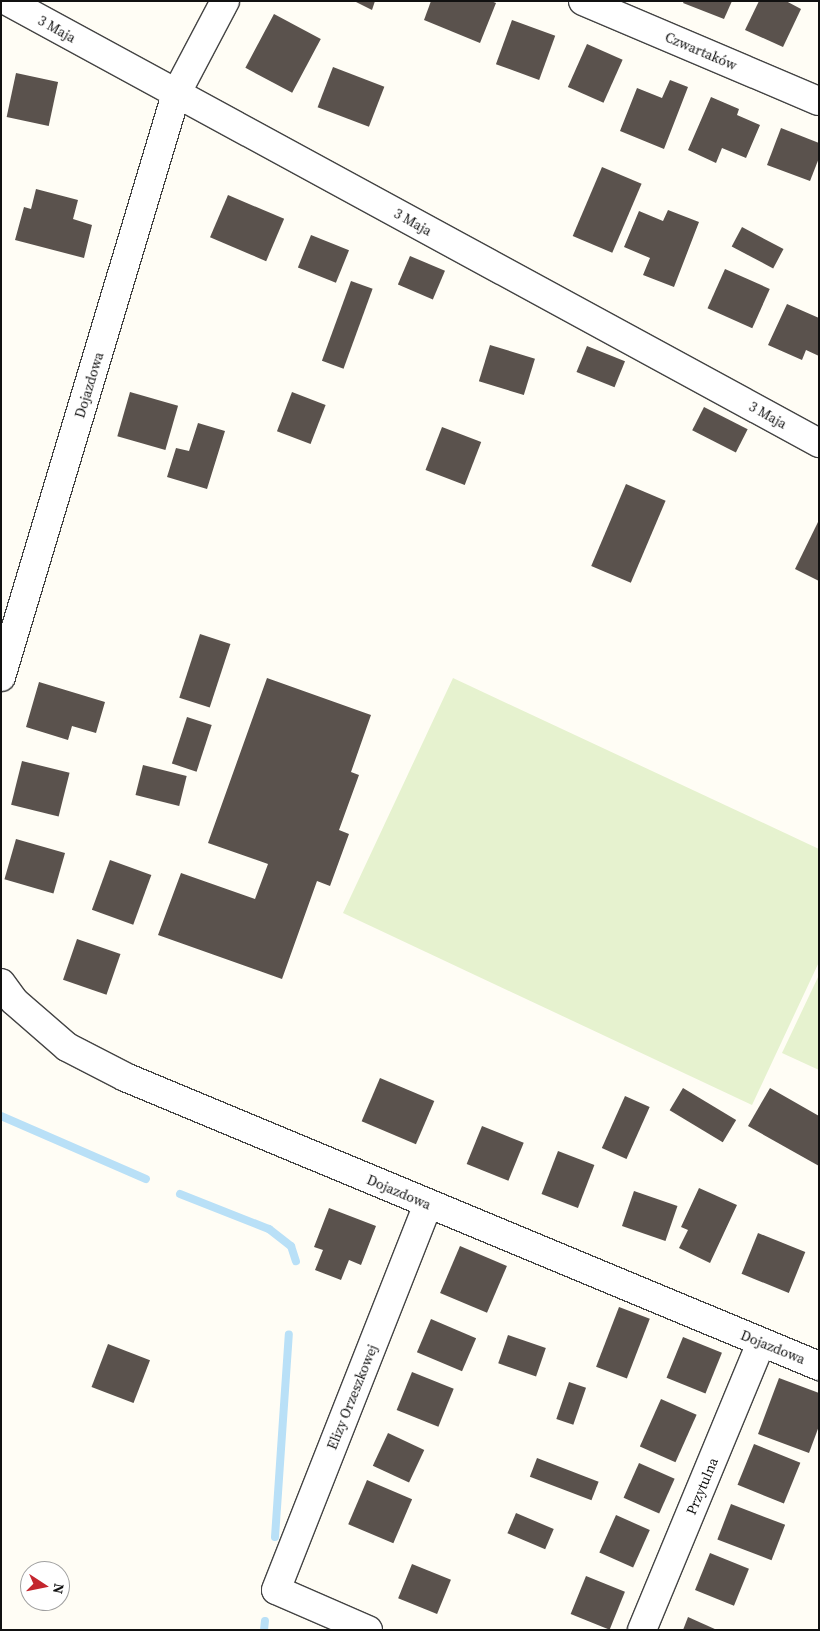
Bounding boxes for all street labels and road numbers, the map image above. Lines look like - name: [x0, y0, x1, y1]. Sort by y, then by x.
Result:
- street label: 3 Maja: [35, 12, 79, 46]
- street label: Czwartaków: [663, 28, 739, 74]
- street label: 3 Maja: [391, 205, 435, 239]
- street label: Dojazdowa: [71, 350, 107, 420]
- street label: 3 Maja: [746, 398, 790, 432]
- street label: Dojazdowa: [364, 1171, 434, 1213]
- street label: Dojazdowa: [738, 1326, 808, 1368]
- street label: Elizy Orzeszkowej: [323, 1342, 381, 1452]
- street label: Przytulna: [683, 1455, 721, 1517]

